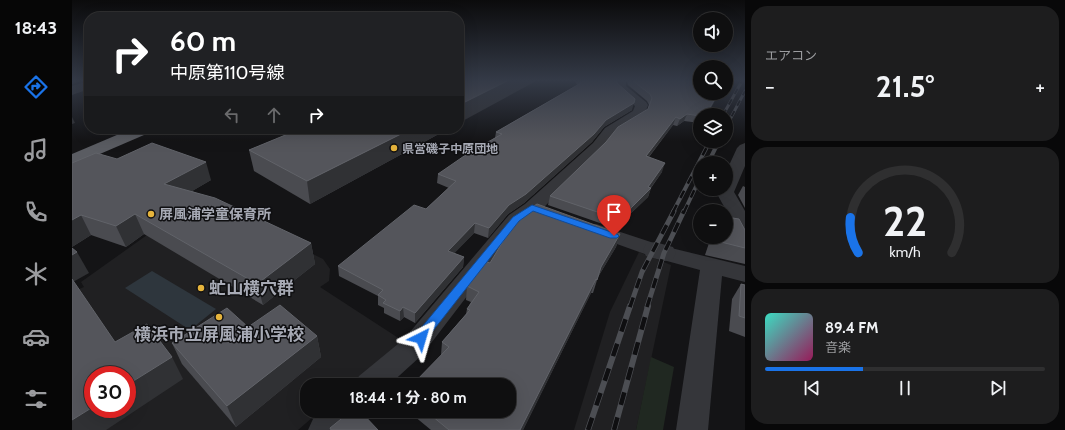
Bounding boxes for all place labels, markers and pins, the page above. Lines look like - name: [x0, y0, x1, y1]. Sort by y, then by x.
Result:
- place label: 県営磯子中原団地: [402, 141, 498, 156]
- marker: 県営磯子中原団地: [389, 143, 399, 153]
- pin: [597, 195, 631, 236]
- place label: 屏風浦学童保育所: [159, 205, 271, 223]
- marker: 屏風浦学童保育所: [146, 209, 156, 219]
- place label: 虻山横穴群: [209, 278, 294, 298]
- marker: 虻山横穴群: [196, 283, 206, 293]
- marker: 横浜市立屏風浦小学校: [214, 312, 224, 322]
- place label: 横浜市立屏風浦小学校: [134, 324, 304, 344]

